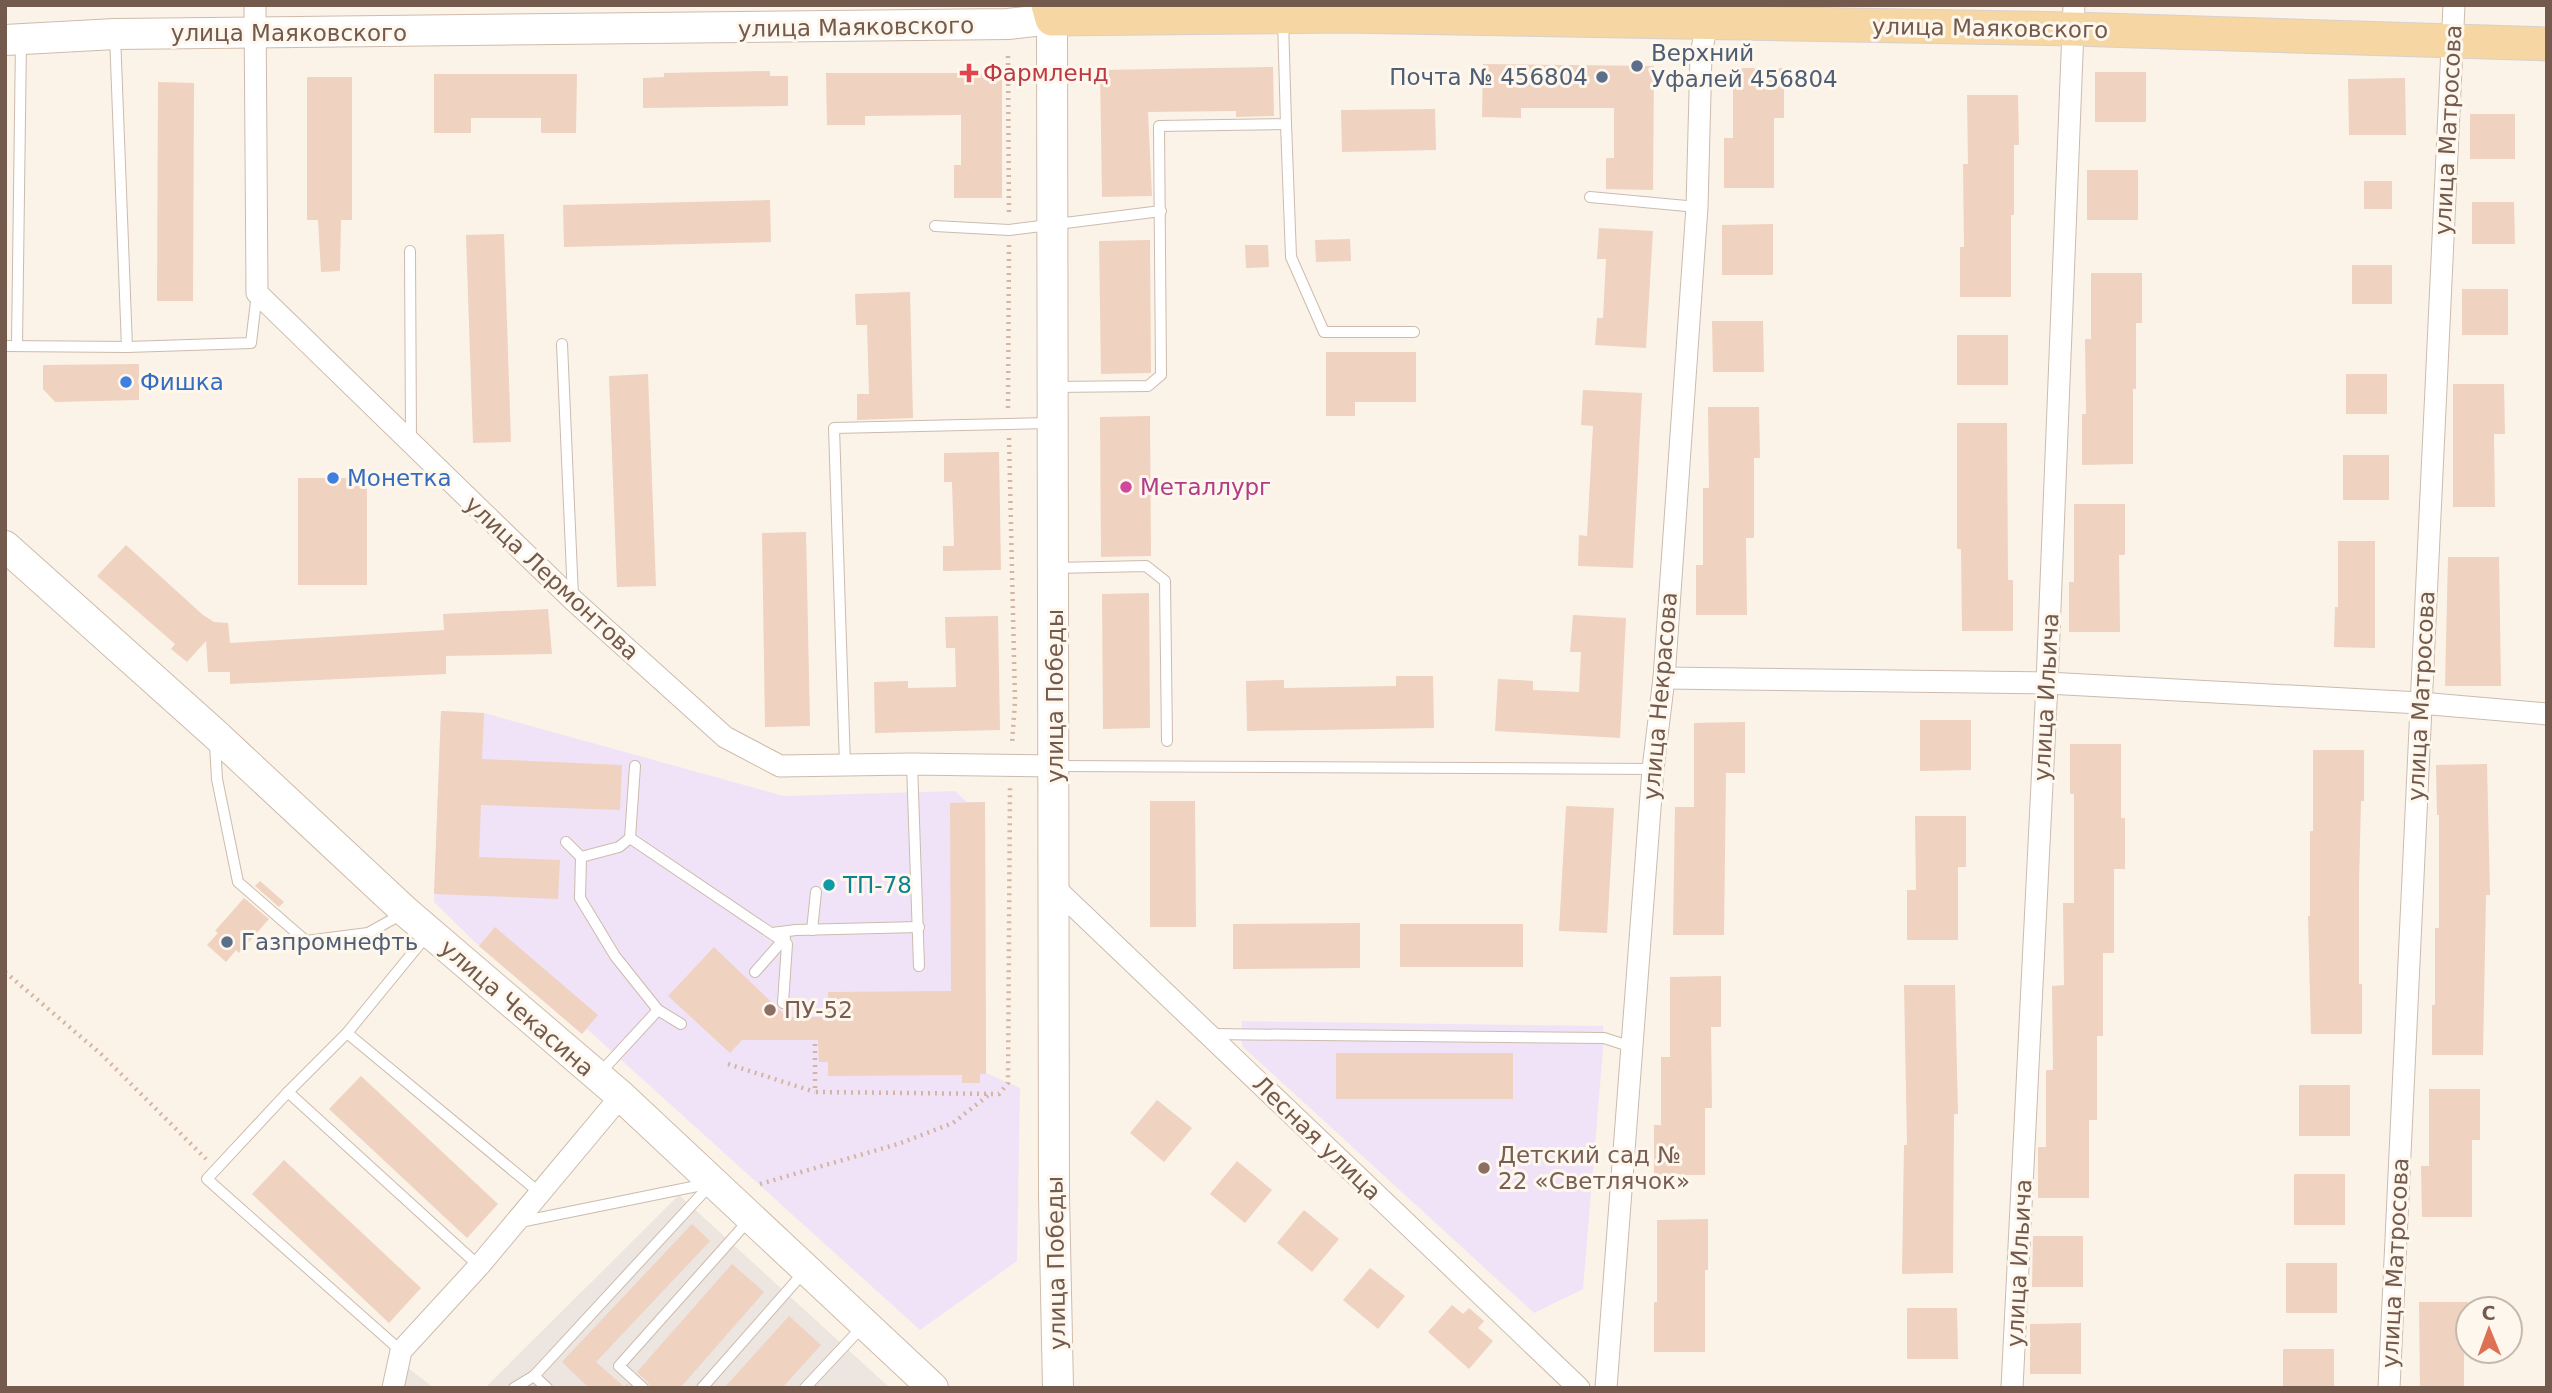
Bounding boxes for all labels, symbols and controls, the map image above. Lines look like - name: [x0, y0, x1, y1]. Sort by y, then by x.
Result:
- street label: улица Маяковского: [738, 12, 974, 42]
- street label: улица Маяковского: [1872, 13, 2108, 43]
- street label: улица Маяковского: [171, 20, 407, 46]
- street label: улица Матросова: [2430, 24, 2466, 236]
- place label: Верхний Уфалей 456804: [1651, 40, 1838, 92]
- marker: Верхний Уфалей 456804: [1629, 58, 1645, 74]
- place label: Фармленд: [983, 60, 1109, 86]
- place label: Почта № 456804: [1389, 64, 1588, 90]
- marker: Фармленд: [961, 65, 977, 81]
- marker: Почта № 456804: [1594, 69, 1610, 85]
- place label: Фишка: [140, 369, 224, 395]
- marker: Фишка: [118, 374, 134, 390]
- place label: Монетка: [347, 465, 452, 491]
- marker: Монетка: [325, 470, 341, 486]
- place label: Металлург: [1140, 474, 1271, 500]
- marker: Металлург: [1118, 479, 1134, 495]
- street label: улица Лермонтова: [460, 491, 644, 665]
- street label: улица Матросова: [2403, 590, 2439, 802]
- street label: улица Некрасова: [1638, 591, 1682, 801]
- street label: улица Победы: [1042, 609, 1068, 783]
- street label: улица Ильича: [2029, 612, 2063, 782]
- place label: ТП-78: [842, 872, 912, 898]
- marker: ТП-78: [821, 877, 837, 893]
- place label: Газпромнефть: [241, 929, 418, 955]
- marker: Газпромнефть: [219, 934, 235, 950]
- street label: улица Чекасина: [435, 934, 599, 1082]
- place label: ПУ-52: [784, 997, 853, 1023]
- marker: ПУ-52: [762, 1002, 778, 1018]
- street label: Лесная улица: [1248, 1071, 1386, 1205]
- place label: Детский сад № 22 «Светлячок»: [1498, 1142, 1690, 1194]
- street label: улица Матросова: [2377, 1157, 2413, 1369]
- marker: Детский сад № 22 «Светлячок»: [1476, 1160, 1492, 1176]
- street label: улица Победы: [1041, 1176, 1071, 1350]
- street label: улица Ильича: [2002, 1178, 2036, 1348]
- north arrow: [2454, 1295, 2524, 1365]
- text: С: [2482, 1302, 2496, 1324]

